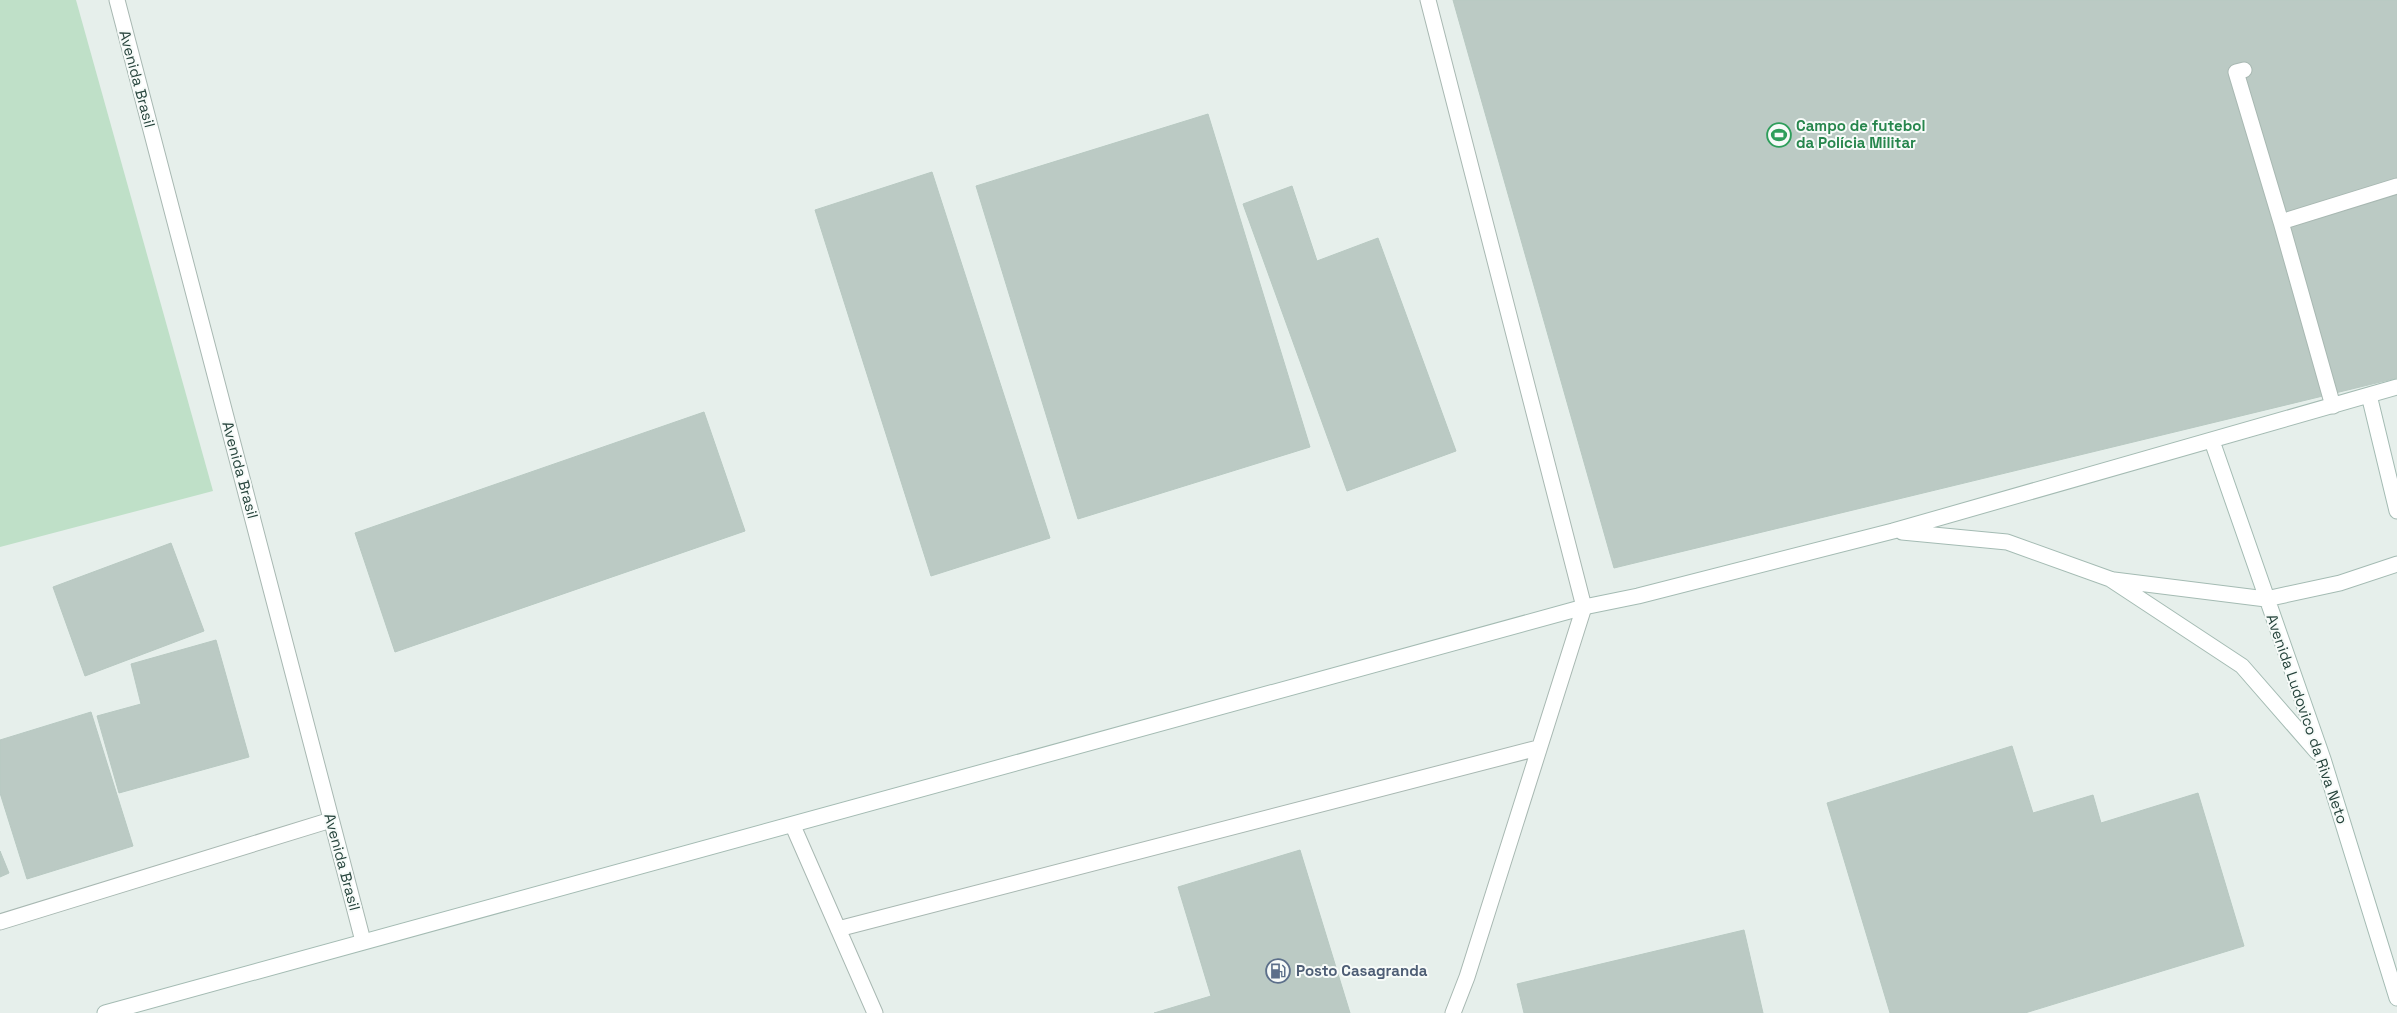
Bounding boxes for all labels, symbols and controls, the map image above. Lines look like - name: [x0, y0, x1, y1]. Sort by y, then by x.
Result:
- street label: Avenida Brasil: [115, 28, 160, 130]
- place label: Campo de futebol da Polícia Militar: [1796, 116, 1925, 152]
- sports icon: Campo de futebol da Polícia Militar: [1766, 122, 1792, 148]
- street label: Avenida Brasil: [218, 419, 263, 521]
- street label: Avenida Ludovico da Riva Neto: [2263, 611, 2352, 826]
- street label: Avenida Brasil: [320, 811, 365, 913]
- fuel station icon: Posto Casagranda: [1265, 958, 1291, 984]
- place label: Posto Casagranda: [1296, 961, 1428, 980]

